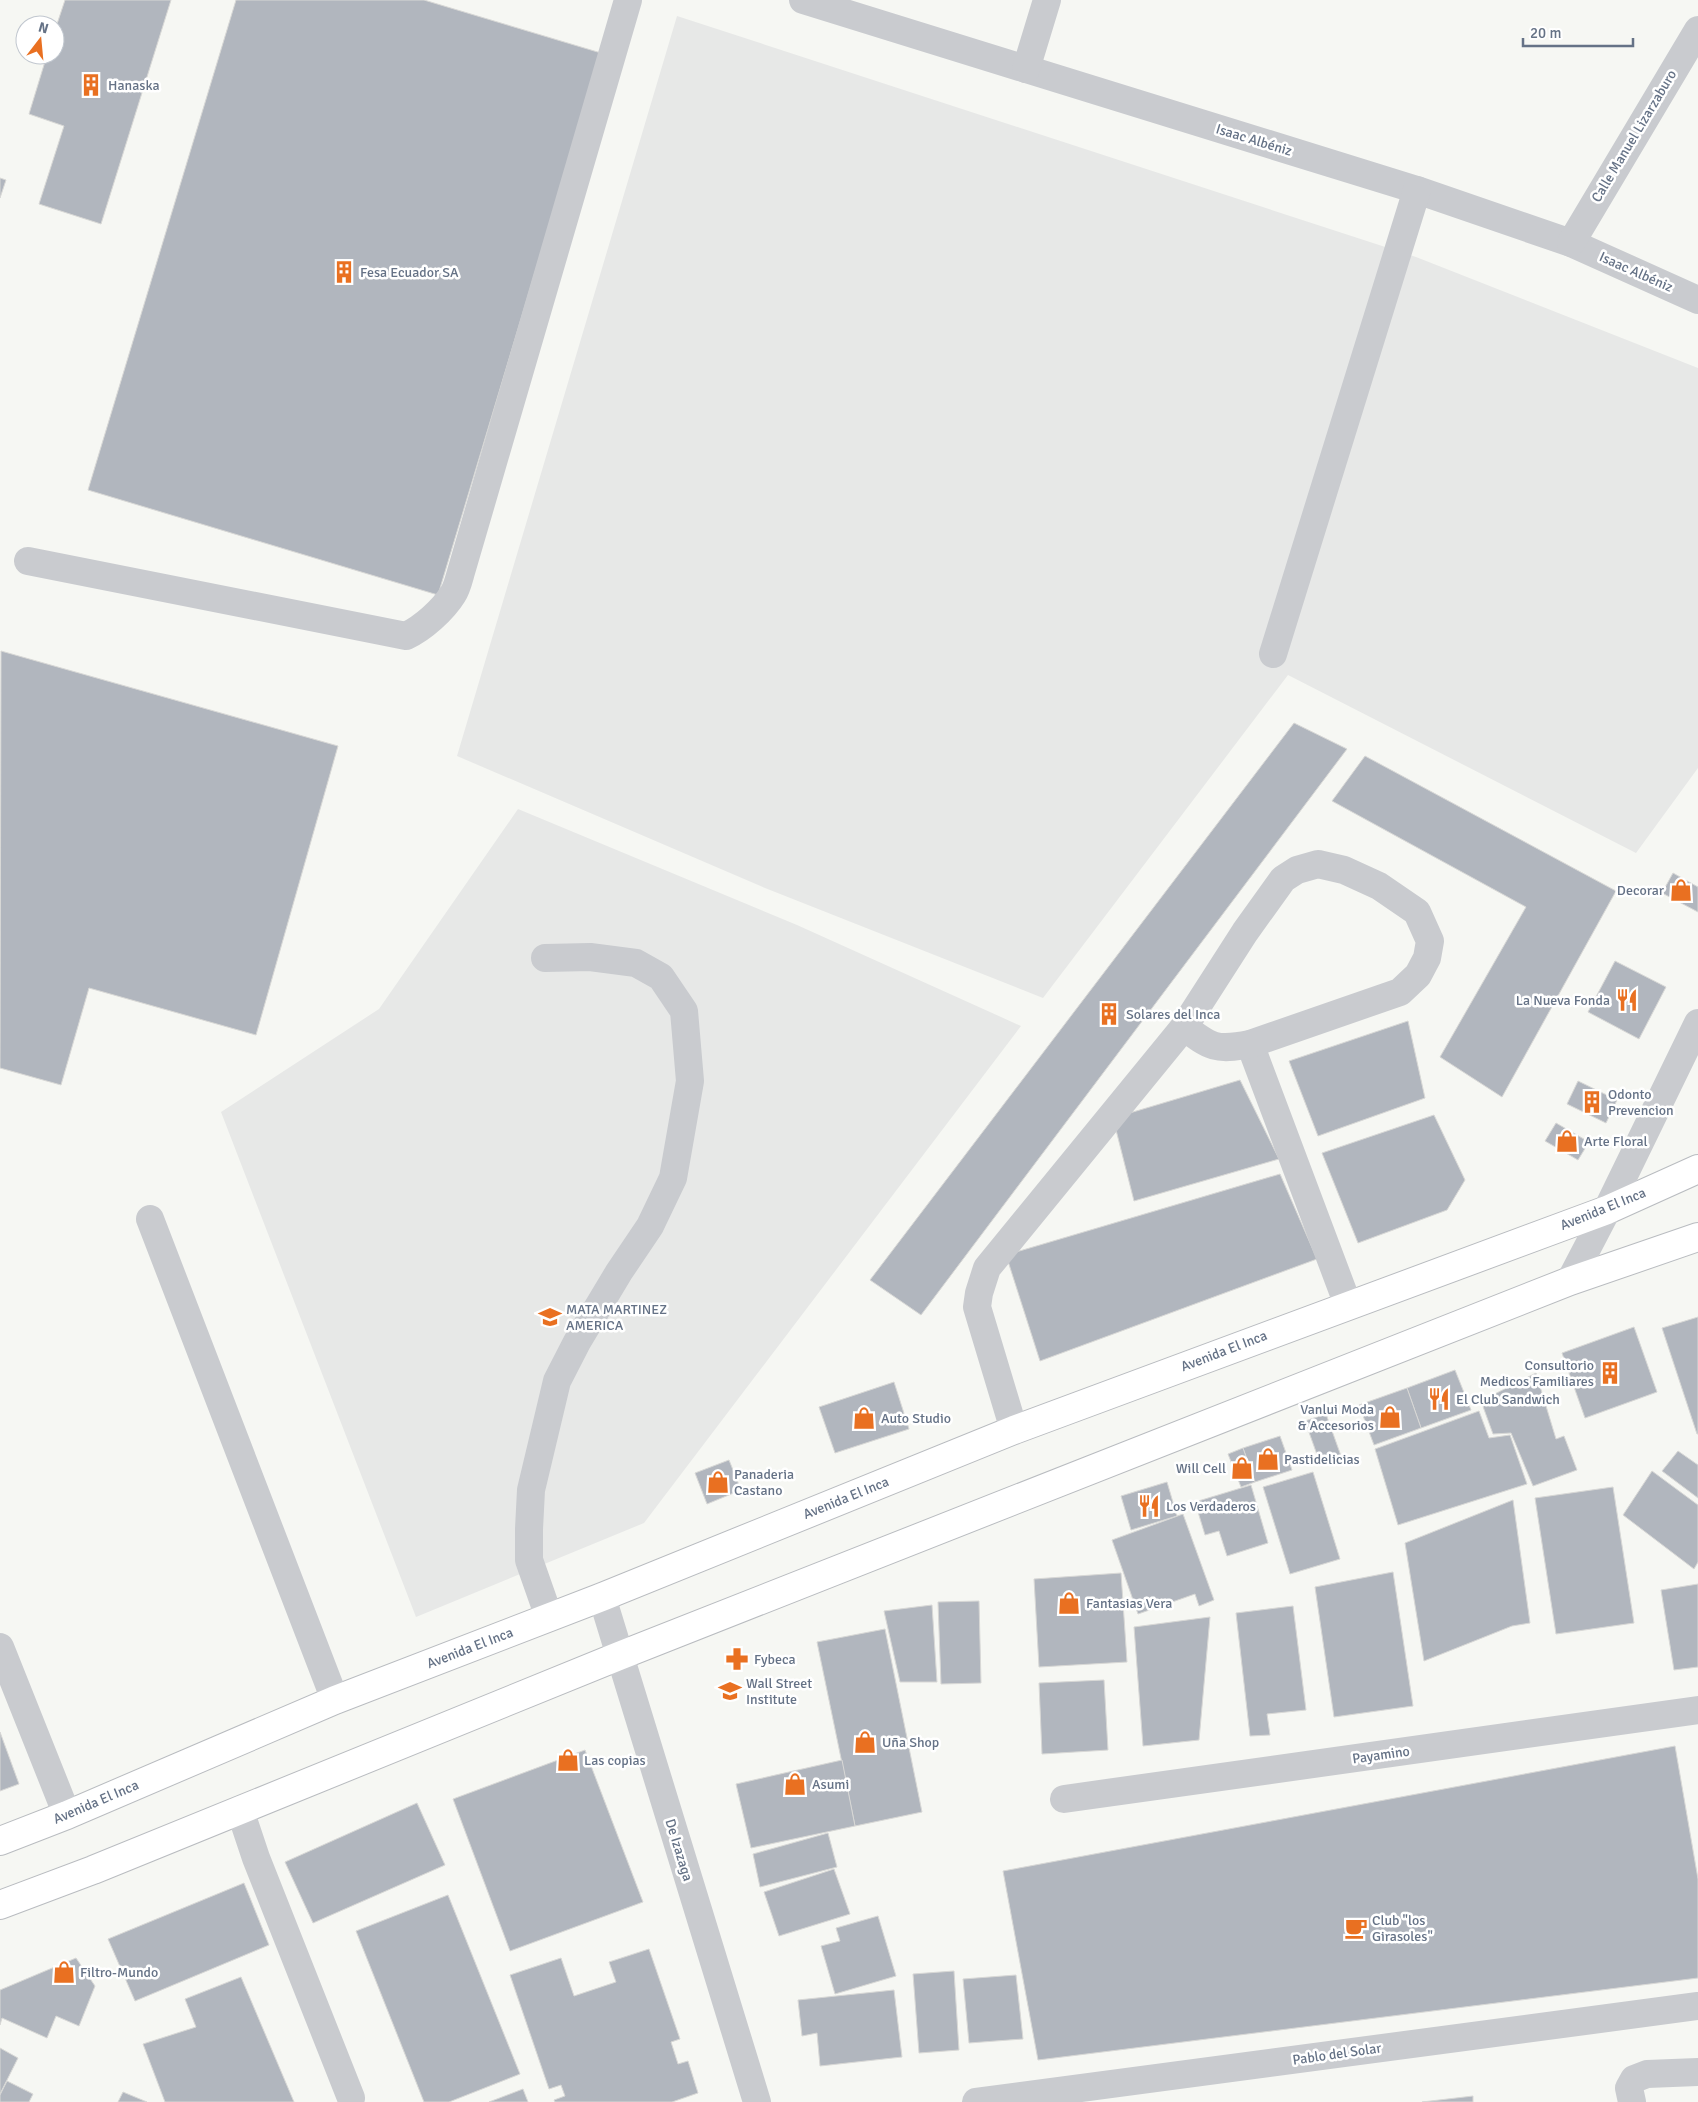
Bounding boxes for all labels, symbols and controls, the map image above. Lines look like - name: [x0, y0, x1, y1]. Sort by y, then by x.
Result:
- north arrow: [15, 15, 65, 65]
- scale bar: [1523, 15, 1633, 47]
- text: N: [36, 18, 50, 37]
- text: 20 m: [1530, 24, 1561, 42]
- street label: Calle Manuel Lizarzaburo: [1588, 67, 1680, 205]
- building icon: Hanaska: [78, 72, 104, 98]
- place label: Hanaska: [108, 77, 160, 94]
- street label: Isaac Albéniz: [1214, 120, 1294, 160]
- street label: Isaac Albéniz: [1597, 248, 1675, 296]
- building icon: Fesa Ecuador SA: [331, 259, 357, 285]
- place label: Fesa Ecuador SA: [360, 264, 459, 281]
- shop icon: Decorar: [1668, 877, 1694, 903]
- place label: Decorar: [1617, 882, 1665, 899]
- restaurant icon: La Nueva Fonda: [1614, 987, 1640, 1013]
- place label: La Nueva Fonda: [1516, 992, 1610, 1009]
- building icon: Solares del Inca: [1096, 1001, 1122, 1027]
- place label: Solares del Inca: [1126, 1006, 1220, 1023]
- place label: Odonto Prevencion: [1608, 1086, 1674, 1119]
- building icon: Odonto Prevencion: [1579, 1089, 1605, 1115]
- shop icon: Arte Floral: [1554, 1128, 1580, 1154]
- place label: Arte Floral: [1584, 1133, 1648, 1150]
- street label: Avenida El Inca: [1558, 1184, 1648, 1234]
- place label: MATA MARTINEZ AMERICA: [566, 1301, 667, 1334]
- school or university icon: MATA MARTINEZ AMERICA: [537, 1304, 563, 1330]
- street label: Avenida El Inca: [1178, 1327, 1270, 1375]
- place label: Consultorio Medicos Familiares: [1480, 1357, 1594, 1390]
- building icon: Consultorio Medicos Familiares: [1597, 1360, 1623, 1386]
- restaurant icon: El Club Sandwich: [1426, 1386, 1452, 1412]
- place label: El Club Sandwich: [1456, 1391, 1560, 1408]
- place label: Vanlui Moda & Accesorios: [1298, 1401, 1374, 1434]
- shop icon: Vanlui Moda & Accesorios: [1377, 1404, 1403, 1430]
- shop icon: Auto Studio: [851, 1405, 877, 1431]
- place label: Auto Studio: [881, 1410, 951, 1427]
- shop icon: Pastidelicias: [1255, 1446, 1281, 1472]
- place label: Pastidelicias: [1284, 1451, 1360, 1468]
- shop icon: Will Cell: [1229, 1455, 1255, 1481]
- place label: Will Cell: [1176, 1460, 1226, 1477]
- place label: Panaderia Castano: [734, 1466, 794, 1499]
- shop icon: Panaderia Castano: [705, 1469, 731, 1495]
- street label: Avenida El Inca: [801, 1473, 891, 1523]
- restaurant icon: Los Verdaderos: [1136, 1493, 1162, 1519]
- place label: Los Verdaderos: [1166, 1498, 1256, 1515]
- shop icon: Fantasias Vera: [1056, 1590, 1082, 1616]
- place label: Fantasias Vera: [1086, 1595, 1172, 1612]
- street label: Avenida El Inca: [424, 1624, 516, 1672]
- pharmacy icon: Fybeca: [724, 1646, 750, 1672]
- place label: Fybeca: [754, 1651, 796, 1668]
- place label: Wall Street Institute: [746, 1675, 812, 1708]
- school or university icon: Wall Street Institute: [717, 1678, 743, 1704]
- shop icon: Uña Shop: [852, 1729, 878, 1755]
- place label: Uña Shop: [882, 1734, 939, 1751]
- street label: Payamino: [1351, 1743, 1411, 1767]
- shop icon: Las copias: [555, 1747, 581, 1773]
- place label: Las copias: [584, 1752, 646, 1769]
- shop icon: Asumi: [782, 1771, 808, 1797]
- street label: Avenida El Inca: [51, 1776, 141, 1828]
- place label: Asumi: [812, 1776, 849, 1793]
- street label: De Izazaga: [661, 1817, 697, 1883]
- place label: Club "los Girasoles": [1372, 1912, 1433, 1945]
- cafe icon: Club "los Girasoles": [1343, 1915, 1369, 1941]
- shop icon: Filtro-Mundo: [51, 1959, 77, 1985]
- place label: Filtro-Mundo: [80, 1964, 158, 1981]
- street label: Pablo del Solar: [1291, 2039, 1383, 2069]

